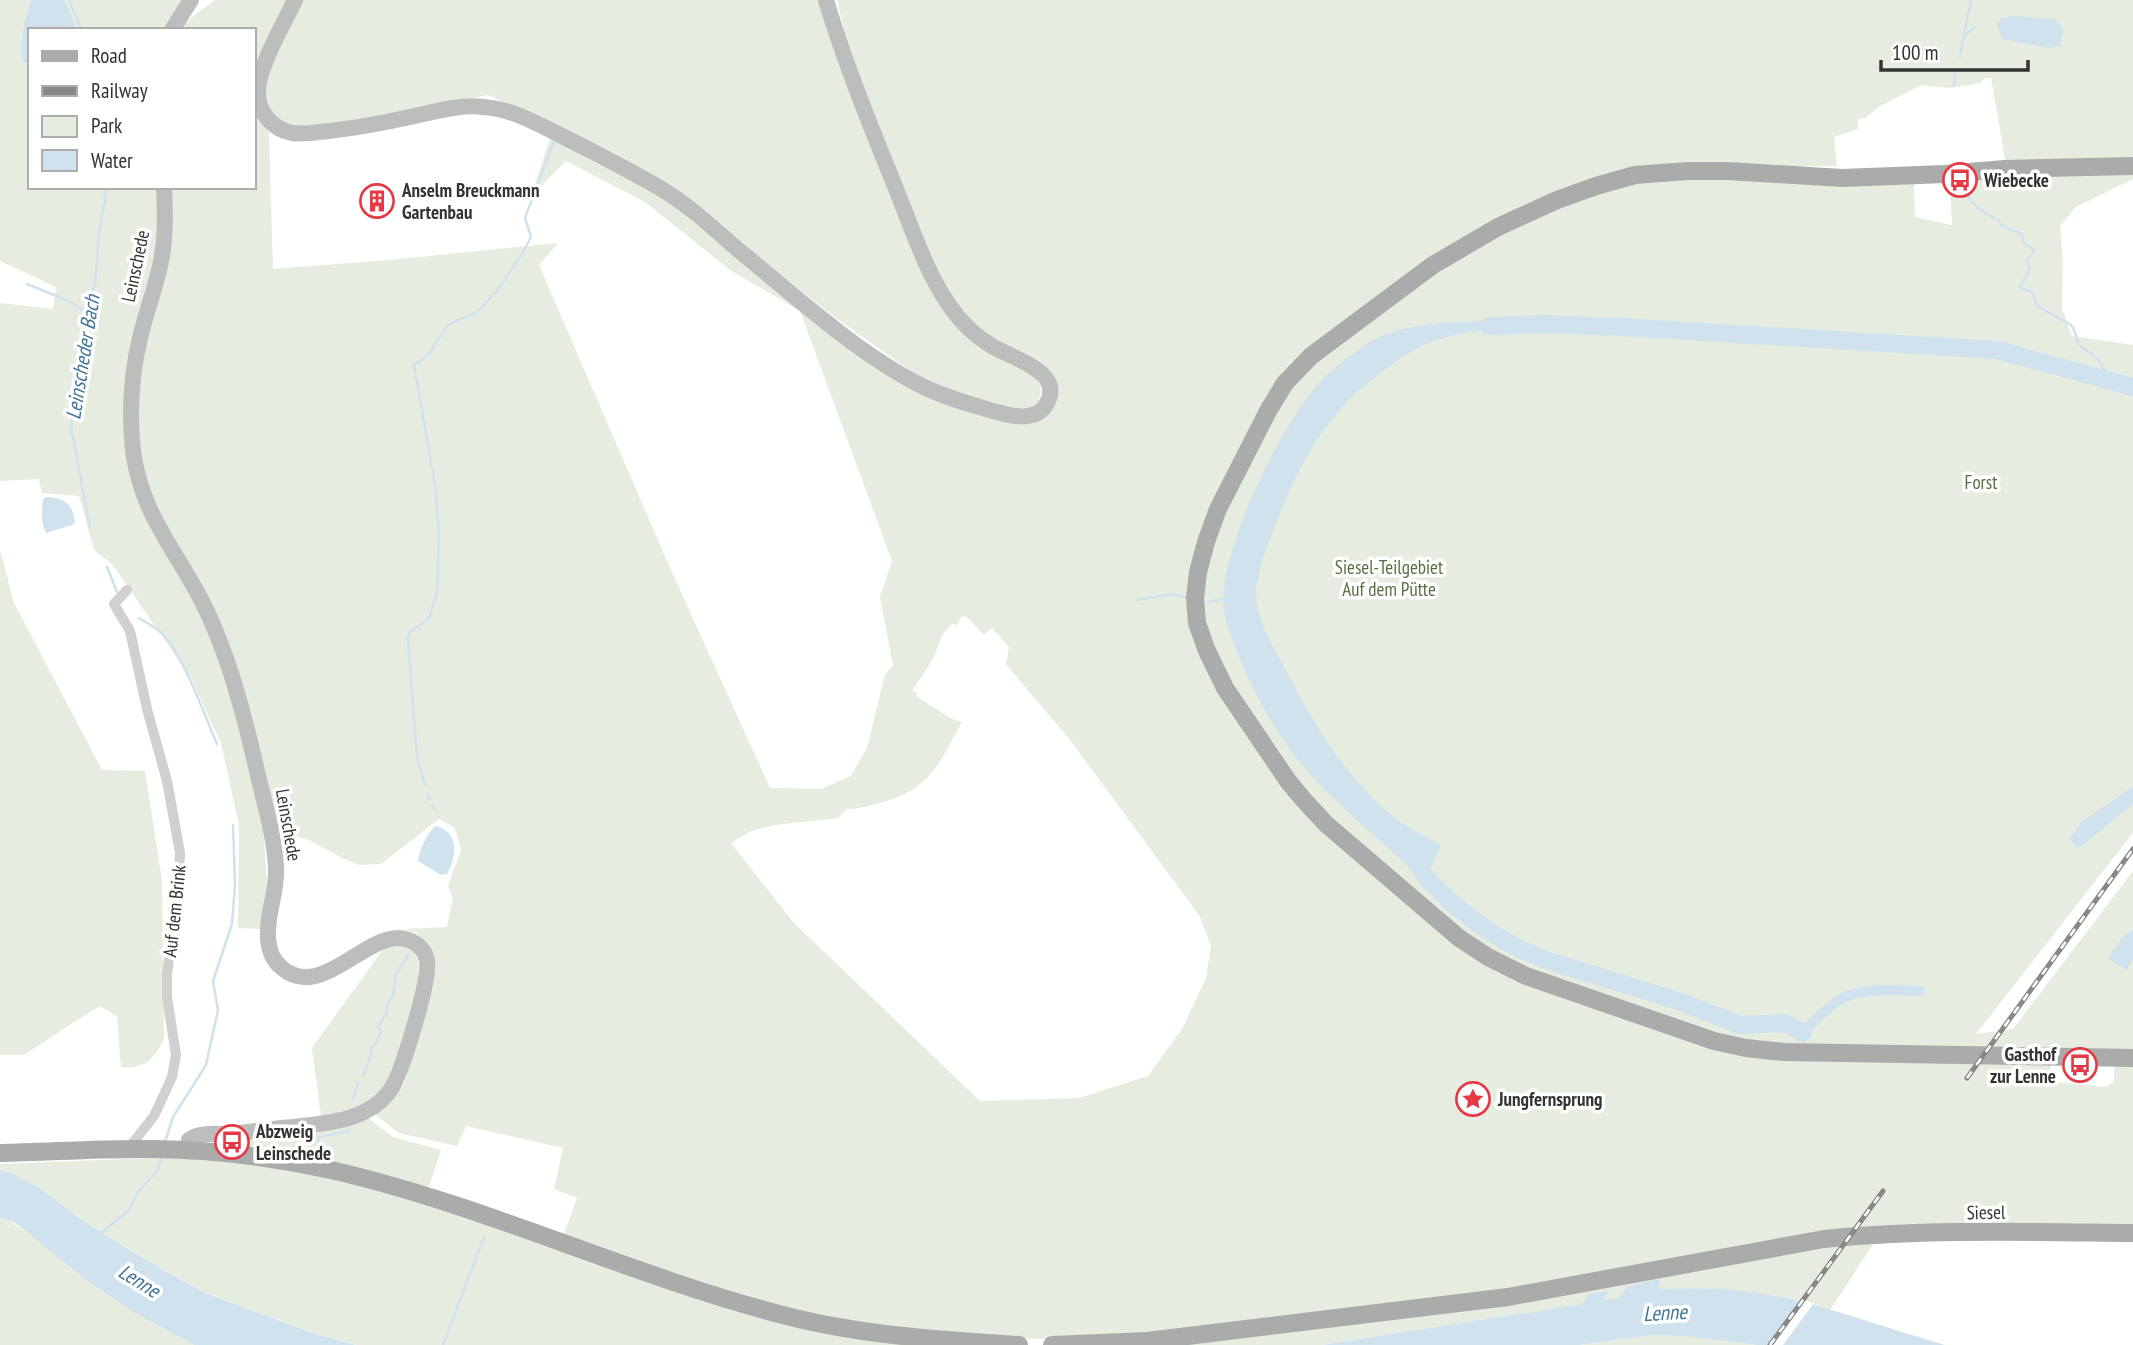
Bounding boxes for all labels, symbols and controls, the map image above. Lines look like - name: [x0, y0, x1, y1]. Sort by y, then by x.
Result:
- legend: [28, 28, 256, 189]
- scale bar: [1881, 28, 2028, 72]
- text: 100 m: [1892, 39, 1938, 66]
- text: Road: [91, 42, 127, 69]
- text: Railway: [91, 77, 148, 104]
- text: Park: [91, 112, 122, 139]
- text: Water: [91, 147, 133, 174]
- bus stop icon: Wiebecke: [1941, 161, 1979, 199]
- place label: Wiebecke: [1983, 168, 2049, 192]
- place label: Anselm Breuckmann Gartenbau: [401, 178, 539, 224]
- building icon: Anselm Breuckmann Gartenbau: [358, 182, 396, 220]
- street label: Leinschede: [116, 228, 154, 304]
- water label: Leinscheder Bach: [59, 291, 106, 421]
- park label: Forst: [1965, 470, 1998, 494]
- park label: Siesel-Teilgebiet Auf dem Pütte: [1335, 555, 1444, 601]
- street label: Leinschede: [271, 787, 307, 863]
- street label: Auf dem Brink: [157, 863, 191, 958]
- place label: Gasthof zur Lenne: [1990, 1042, 2057, 1088]
- bus stop icon: Gasthof zur Lenne: [2061, 1046, 2099, 1084]
- place icon: Jungfernsprung: [1454, 1080, 1492, 1118]
- place label: Jungfernsprung: [1497, 1087, 1602, 1111]
- place label: Abzweig Leinschede: [255, 1119, 331, 1165]
- bus stop icon: Abzweig Leinschede: [213, 1123, 251, 1161]
- street label: Siesel: [1966, 1200, 2006, 1224]
- water label: Lenne: [114, 1258, 166, 1304]
- water label: Lenne: [1643, 1298, 1689, 1327]

